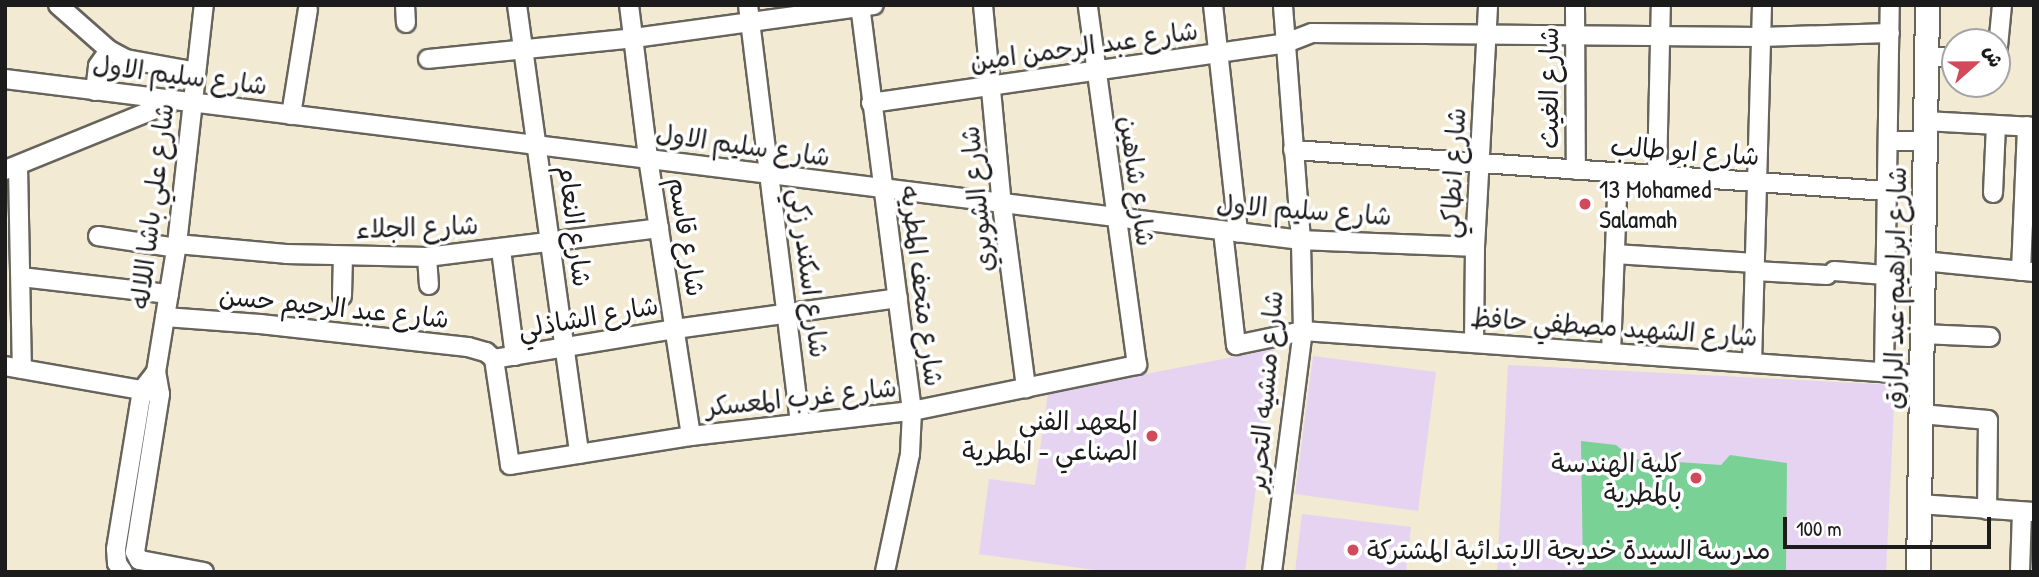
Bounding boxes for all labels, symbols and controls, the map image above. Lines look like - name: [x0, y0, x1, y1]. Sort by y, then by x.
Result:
- street label: شارع عبد الرحمن امين: [968, 15, 1200, 77]
- street label: شارع الغيث: [1533, 27, 1565, 149]
- north arrow: [1941, 28, 2011, 98]
- text: ش: [1978, 42, 2010, 71]
- street label: شارع سليم الاول: [91, 49, 269, 101]
- street label: شارع علي باشا اللاله: [124, 101, 180, 311]
- street label: شارع انطاكي: [1434, 107, 1472, 239]
- street label: شارع شاهين: [1112, 114, 1162, 248]
- street label: شارع سليم الاول: [654, 117, 832, 173]
- street label: شارع الشوبري: [954, 124, 1000, 274]
- street label: شارع ابو طالب: [1609, 130, 1761, 172]
- street label: شارع النعام: [552, 164, 598, 288]
- street label: شارع ابراهيم عبد الرازق: [1877, 166, 1913, 410]
- place label: 13 Mohamed Salamah: [1599, 173, 1711, 234]
- street label: شارع قاسم: [662, 175, 712, 299]
- street label: شارع متحف المطريه: [894, 184, 950, 388]
- street label: شارع اسكندر زكي: [783, 186, 835, 360]
- street label: شارع سليم الاول: [1215, 188, 1393, 232]
- marker: 13 Mohamed Salamah: [1577, 196, 1593, 212]
- street label: شارع الجلاء: [355, 209, 479, 245]
- street label: شارع عبد الرحيم حسن: [217, 279, 451, 335]
- street label: شارع الشاذلي: [515, 289, 661, 345]
- street label: شارع منشيه التحرير: [1241, 289, 1289, 493]
- street label: شارع الشهيد مصطفي حافظ: [1469, 301, 1759, 353]
- street label: شارع غرب المعسكر: [704, 371, 898, 423]
- place label: المعهد الفني الصناعي - المطرية: [962, 405, 1138, 466]
- marker: المعهد الفني الصناعي - المطرية: [1144, 428, 1160, 444]
- place label: كلية الهندسة بالمطرية: [1551, 447, 1682, 508]
- marker: كلية الهندسة بالمطرية: [1688, 470, 1704, 486]
- scale bar: [1787, 504, 1995, 548]
- text: 100 m: [1796, 514, 1842, 543]
- place label: مدرسة السيدة خديجة الابتدائية المشتركة: [1367, 534, 1771, 566]
- marker: مدرسة السيدة خديجة الابتدائية المشتركة: [1345, 542, 1361, 558]

